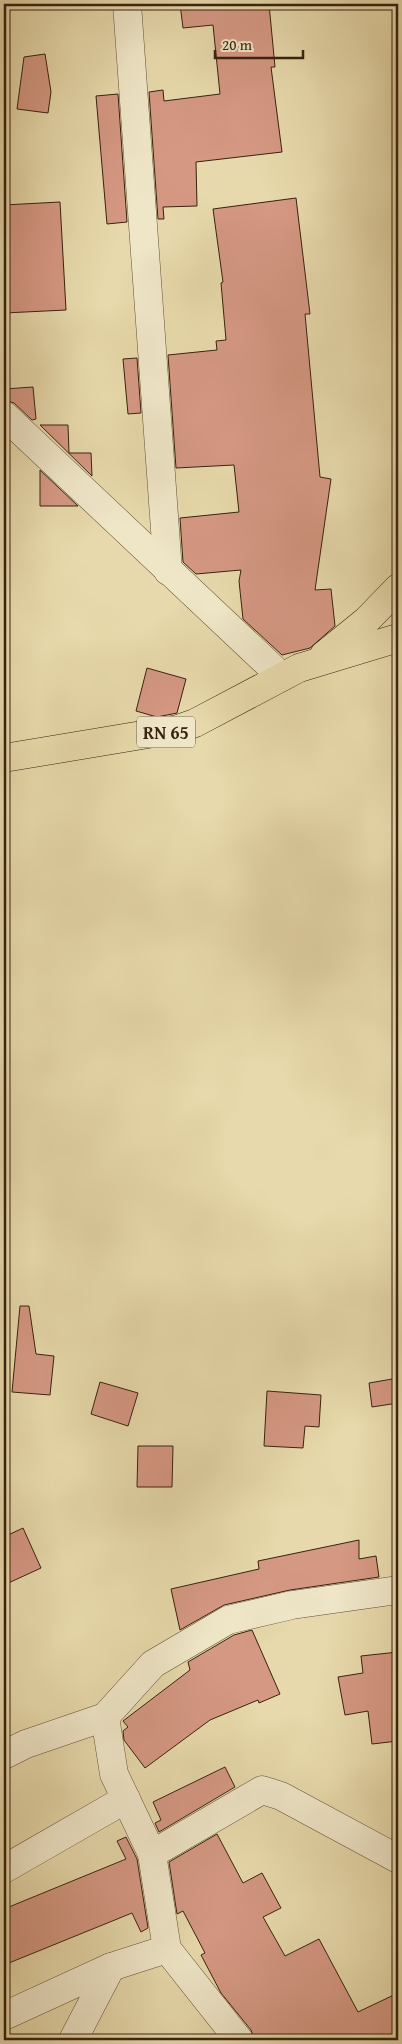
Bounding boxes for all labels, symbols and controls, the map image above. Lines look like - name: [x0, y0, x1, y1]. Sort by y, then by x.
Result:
- scale bar: [215, 28, 302, 60]
- text: 20 m: [222, 34, 253, 55]
- road number: RN 65: [137, 716, 195, 748]

